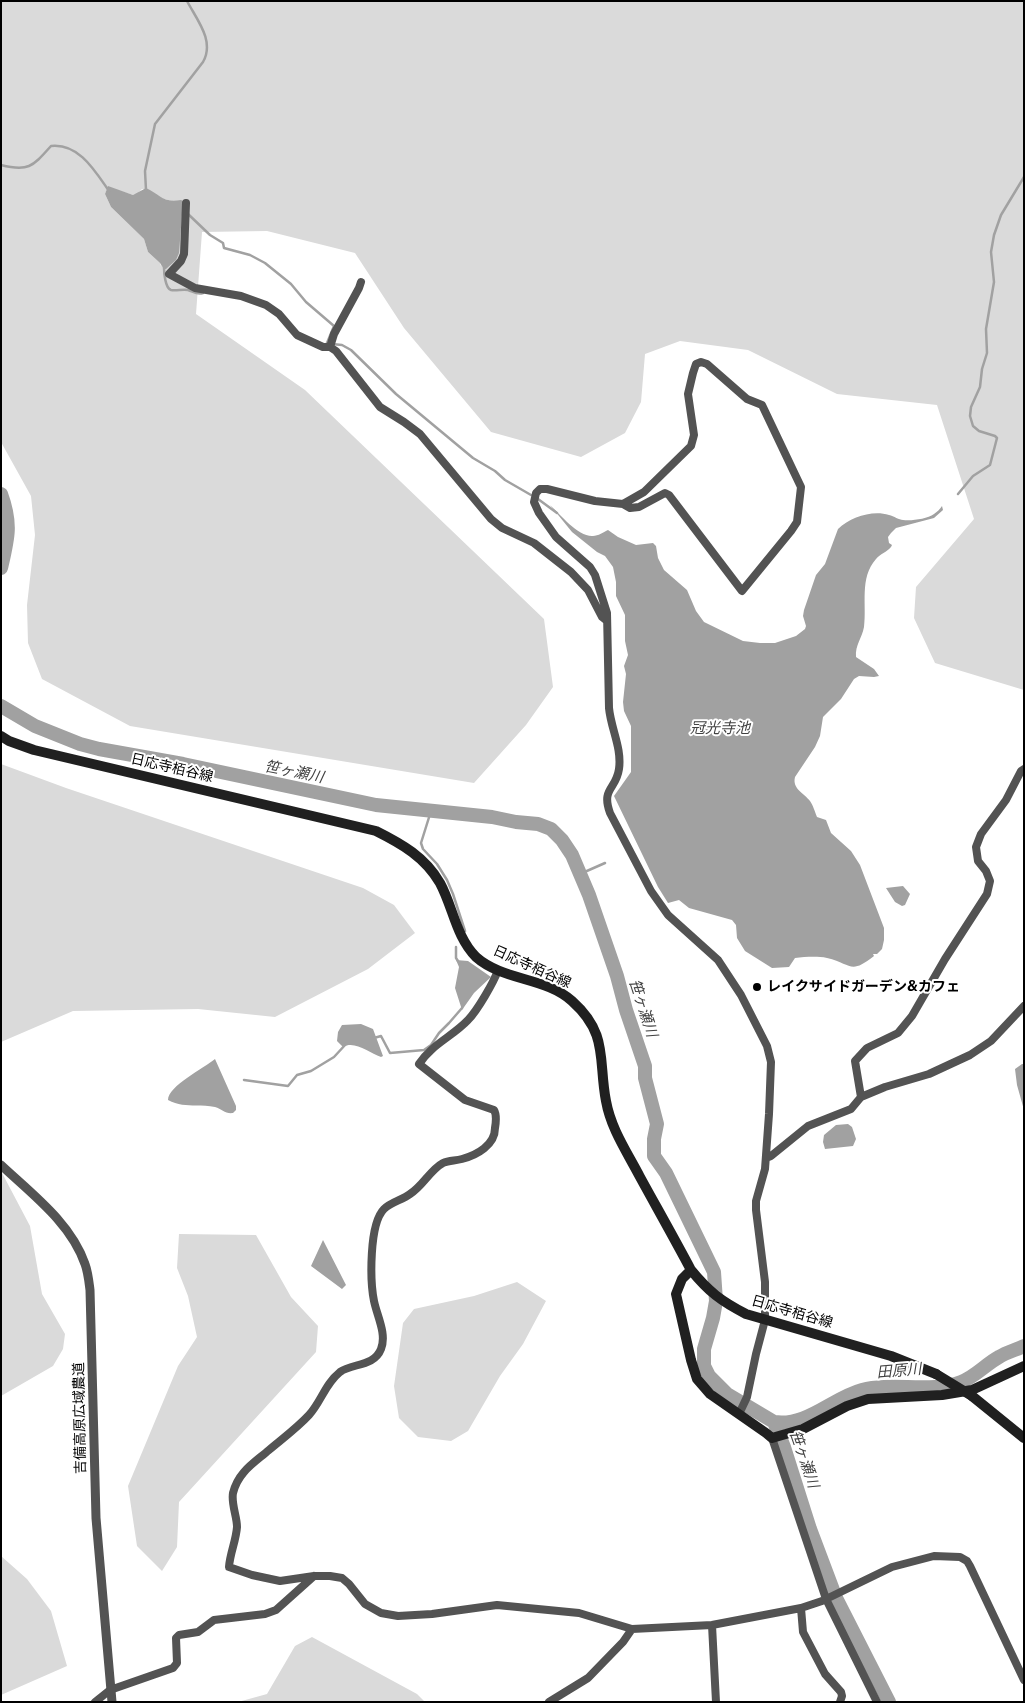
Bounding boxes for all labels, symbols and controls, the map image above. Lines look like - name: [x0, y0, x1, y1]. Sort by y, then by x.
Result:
- water label: 冠光寺池: [690, 719, 750, 737]
- street label: 日応寺栢谷線: [129, 750, 215, 786]
- water label: 笹ヶ瀬川: [263, 757, 325, 787]
- street label: 日応寺栢谷線: [490, 942, 574, 992]
- water label: 笹ヶ瀬川: [625, 977, 661, 1039]
- place label: レイクサイドガーデン&カフェ: [767, 979, 960, 995]
- marker: レイクサイドガーデン&カフェ: [751, 981, 763, 993]
- street label: 日応寺栢谷線: [749, 1292, 835, 1332]
- water label: 田原川: [876, 1360, 922, 1382]
- street label: 吉備高原広域農道: [71, 1362, 89, 1474]
- water label: 笹ヶ瀬川: [786, 1428, 822, 1490]

